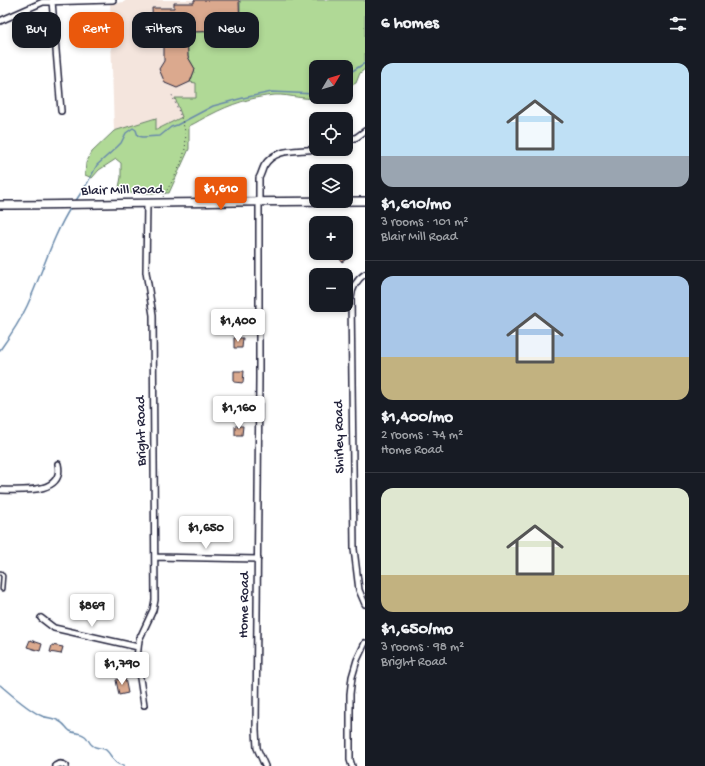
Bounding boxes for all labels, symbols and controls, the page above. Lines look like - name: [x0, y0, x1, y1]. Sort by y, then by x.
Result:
- chip: Buy: [12, 12, 61, 48]
- chip: Rent: [69, 12, 124, 48]
- chip: Filters: [132, 12, 196, 48]
- chip: New: [204, 12, 259, 48]
- icon: filters: [667, 13, 689, 35]
- text: 6 homes: [381, 14, 439, 34]
- north arrow: [309, 60, 353, 104]
- map controls: [309, 60, 353, 312]
- icon: home: [499, 89, 571, 161]
- button: locate: [309, 112, 353, 156]
- button: layers: [309, 164, 353, 208]
- pin: $1,610: [188, 177, 254, 211]
- street label: Blair Mill Road: [80, 182, 165, 200]
- text: $1,610: [204, 182, 238, 197]
- text: $1,610/mo: [381, 195, 451, 215]
- text: 3 rooms · 101 m²: [381, 215, 469, 230]
- button: +: [309, 216, 353, 260]
- text: Blair Mill Road: [381, 230, 457, 245]
- button: −: [309, 268, 353, 312]
- icon: home: [499, 302, 571, 374]
- pin: $1,400: [205, 309, 271, 343]
- text: $1,400: [220, 314, 256, 329]
- street label: Bright Road: [133, 394, 151, 467]
- pin: $1,160: [206, 396, 272, 430]
- street label: Shirley Road: [331, 399, 349, 474]
- text: $1,160: [222, 401, 256, 416]
- text: $1,400/mo: [381, 408, 453, 428]
- text: 2 rooms · 74 m²: [381, 428, 463, 443]
- text: Home Road: [381, 443, 443, 458]
- icon: home: [499, 514, 571, 586]
- pin: $1,650: [173, 516, 239, 550]
- text: $1,650: [188, 521, 224, 536]
- street label: Home Road: [236, 570, 254, 638]
- pin: $869: [68, 594, 116, 628]
- text: $869: [79, 599, 105, 614]
- text: $1,650/mo: [381, 620, 453, 640]
- text: 3 rooms · 98 m²: [381, 640, 464, 655]
- pin: $1,790: [89, 652, 155, 686]
- text: Bright Road: [381, 655, 446, 670]
- text: $1,790: [104, 657, 140, 672]

